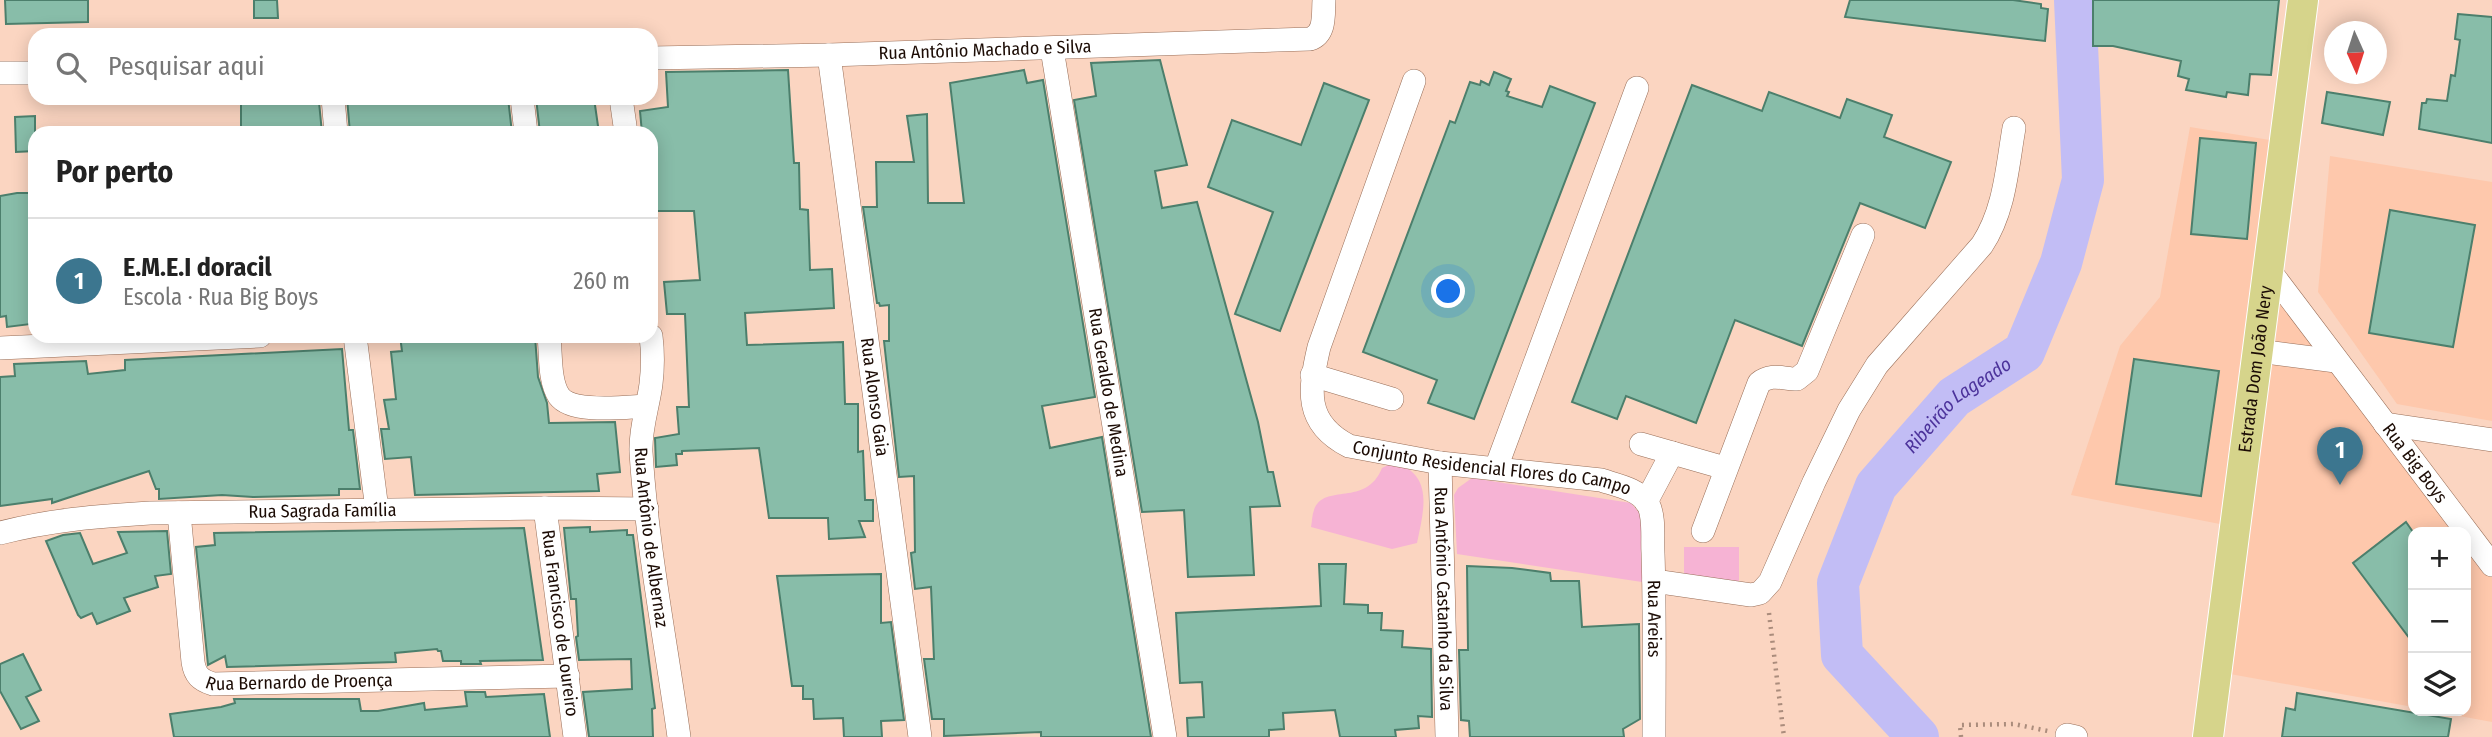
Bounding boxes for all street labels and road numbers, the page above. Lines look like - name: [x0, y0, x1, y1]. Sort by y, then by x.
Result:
- street label: Rua Antônio Machado e Silva: [878, 35, 1092, 64]
- street label: Estrada Dom João Nery: [2234, 284, 2277, 454]
- street label: Rua Geraldo de Medina: [1084, 306, 1133, 479]
- street label: Rua Alonso Gaia: [856, 336, 893, 458]
- street label: Rua Big Boys: [2378, 419, 2452, 508]
- street label: Conjunto Residencial Flores do Campo: [1351, 436, 1635, 500]
- street label: Rua Antônio de Albernaz: [630, 447, 673, 629]
- street label: Rua Antônio Castanho da Silva: [1430, 487, 1457, 711]
- street label: Rua Sagrada Família: [248, 499, 397, 523]
- street label: Rua Francisco de Loureiro: [537, 528, 583, 718]
- street label: Rua Areias: [1643, 580, 1665, 658]
- street label: Rua Bernardo de Proença: [203, 669, 393, 695]

